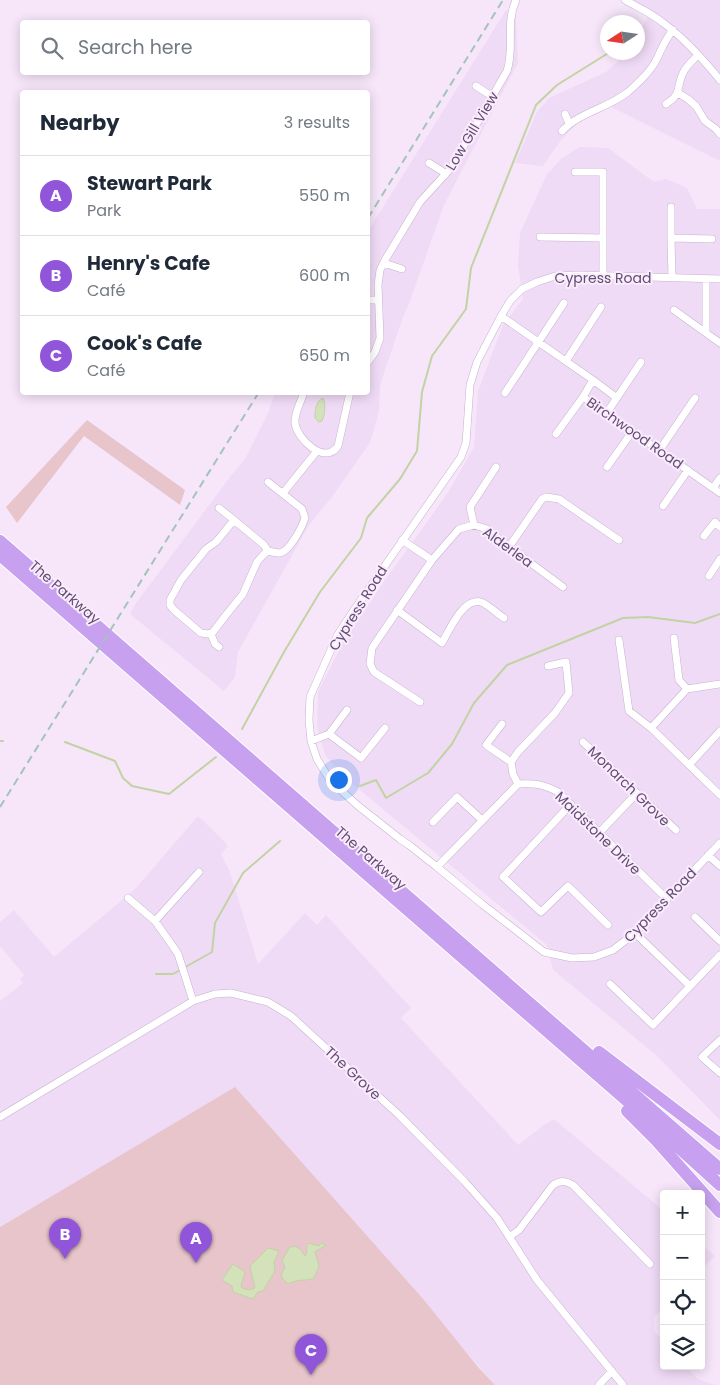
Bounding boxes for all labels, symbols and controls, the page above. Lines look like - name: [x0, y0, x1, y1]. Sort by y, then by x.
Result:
- north arrow: [600, 15, 645, 60]
- search box: [20, 20, 370, 75]
- icon: search: [38, 34, 66, 62]
- text: Search here: [78, 34, 192, 61]
- street label: Low Gill View: [441, 88, 504, 174]
- text: Nearby: [40, 108, 120, 137]
- text: 3 results: [284, 111, 350, 134]
- text: Stewart Park: [87, 170, 212, 197]
- text: A: [50, 184, 62, 207]
- text: 550 m: [299, 184, 350, 207]
- text: Park: [87, 199, 121, 222]
- text: Henry's Cafe: [87, 250, 210, 277]
- text: B: [51, 264, 61, 287]
- text: 600 m: [299, 264, 350, 287]
- street label: Cypress Road: [555, 268, 651, 288]
- text: Café: [87, 279, 125, 302]
- text: Cook's Cafe: [87, 330, 202, 357]
- text: C: [50, 344, 62, 367]
- text: 650 m: [299, 344, 350, 367]
- text: Café: [87, 359, 125, 382]
- street label: Birchwood Road: [583, 392, 687, 474]
- street label: Alderlea: [479, 522, 537, 572]
- street label: The Parkway: [25, 556, 105, 628]
- street label: Cypress Road: [324, 562, 392, 654]
- street label: Monarch Grove: [583, 741, 675, 831]
- your location: [326, 767, 352, 793]
- street label: Maidstone Drive: [551, 787, 646, 879]
- street label: The Parkway: [331, 822, 411, 894]
- street label: Cypress Road: [619, 863, 701, 947]
- street label: The Grove: [320, 1042, 386, 1105]
- map controls: [660, 1190, 705, 1370]
- button: +: [660, 1190, 705, 1235]
- pin: B: [49, 1218, 81, 1259]
- pin: A: [180, 1222, 212, 1263]
- button: −: [660, 1235, 705, 1280]
- button: locate: [660, 1280, 705, 1325]
- button: layers: [660, 1325, 705, 1370]
- pin: C: [295, 1334, 327, 1375]

